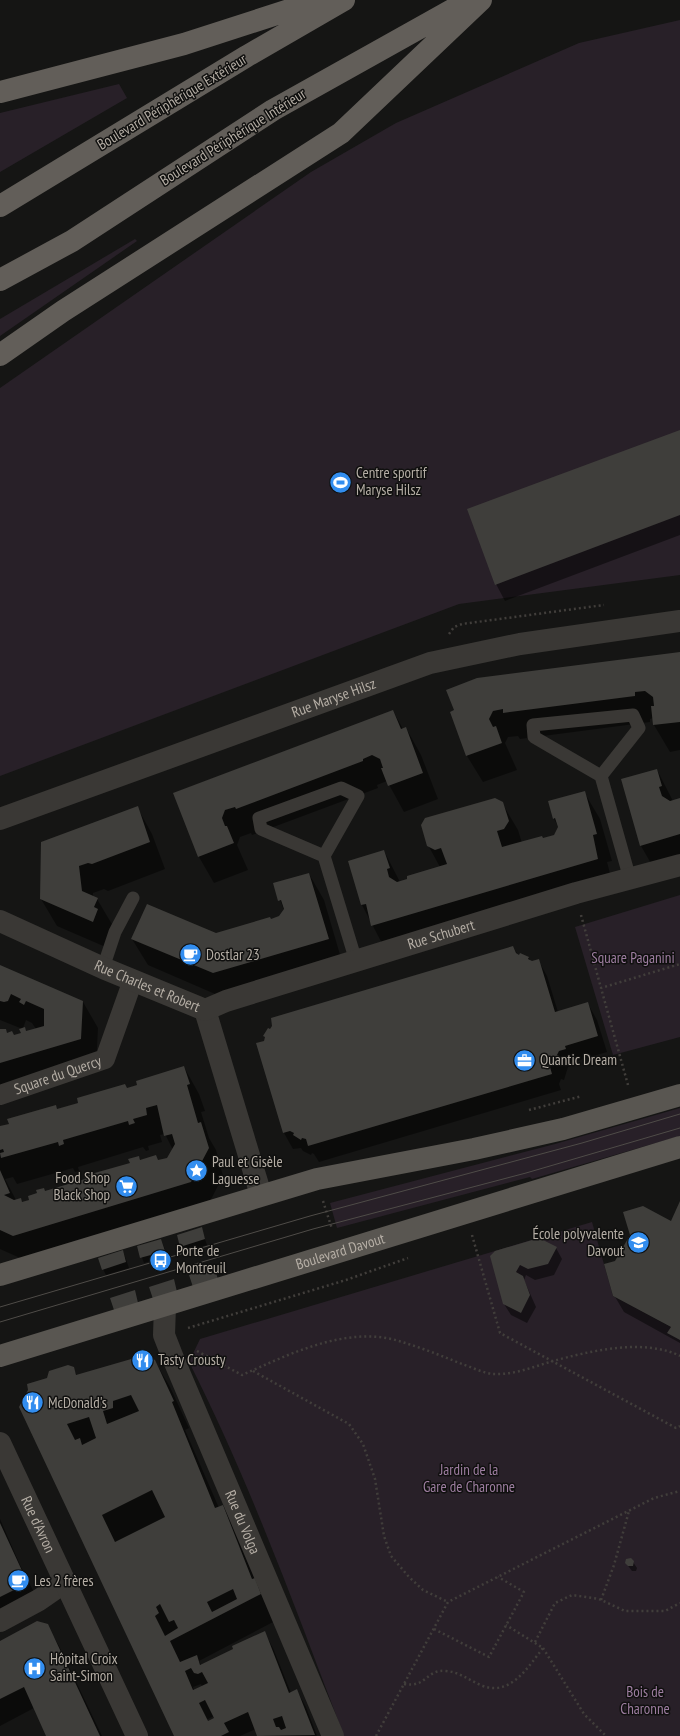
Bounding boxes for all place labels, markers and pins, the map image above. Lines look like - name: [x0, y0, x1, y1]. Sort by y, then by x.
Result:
- place label: Centre sportif Maryse Hilsz: [356, 463, 428, 499]
- sports icon: Centre sportif Maryse Hilsz: [327, 469, 353, 495]
- cafe icon: Dostlar 23: [177, 942, 203, 968]
- place label: Dostlar 23: [206, 945, 260, 964]
- office icon: Quantic Dream: [512, 1047, 538, 1073]
- place label: Quantic Dream: [540, 1050, 617, 1069]
- place label: Paul et Gisèle Laguesse: [212, 1152, 283, 1188]
- place icon: Paul et Gisèle Laguesse: [184, 1158, 210, 1184]
- place label: Food Shop Black Shop: [53, 1168, 110, 1204]
- supermarket icon: Food Shop Black Shop: [113, 1174, 139, 1200]
- place label: École polyvalente Davout: [533, 1224, 624, 1260]
- school or university icon: École polyvalente Davout: [626, 1230, 652, 1256]
- place label: Porte de Montreuil: [176, 1241, 227, 1277]
- bus stop icon: Porte de Montreuil: [148, 1247, 174, 1273]
- restaurant icon: Tasty Crousty: [129, 1347, 155, 1373]
- place label: Tasty Crousty: [158, 1350, 226, 1369]
- restaurant icon: McDonald's: [19, 1390, 45, 1416]
- place label: McDonald's: [48, 1393, 107, 1412]
- cafe icon: Les 2 frères: [5, 1568, 31, 1594]
- place label: Les 2 frères: [34, 1571, 93, 1590]
- place label: Hôpital Croix Saint-Simon: [50, 1649, 118, 1685]
- hospital icon: Hôpital Croix Saint-Simon: [21, 1655, 47, 1681]

